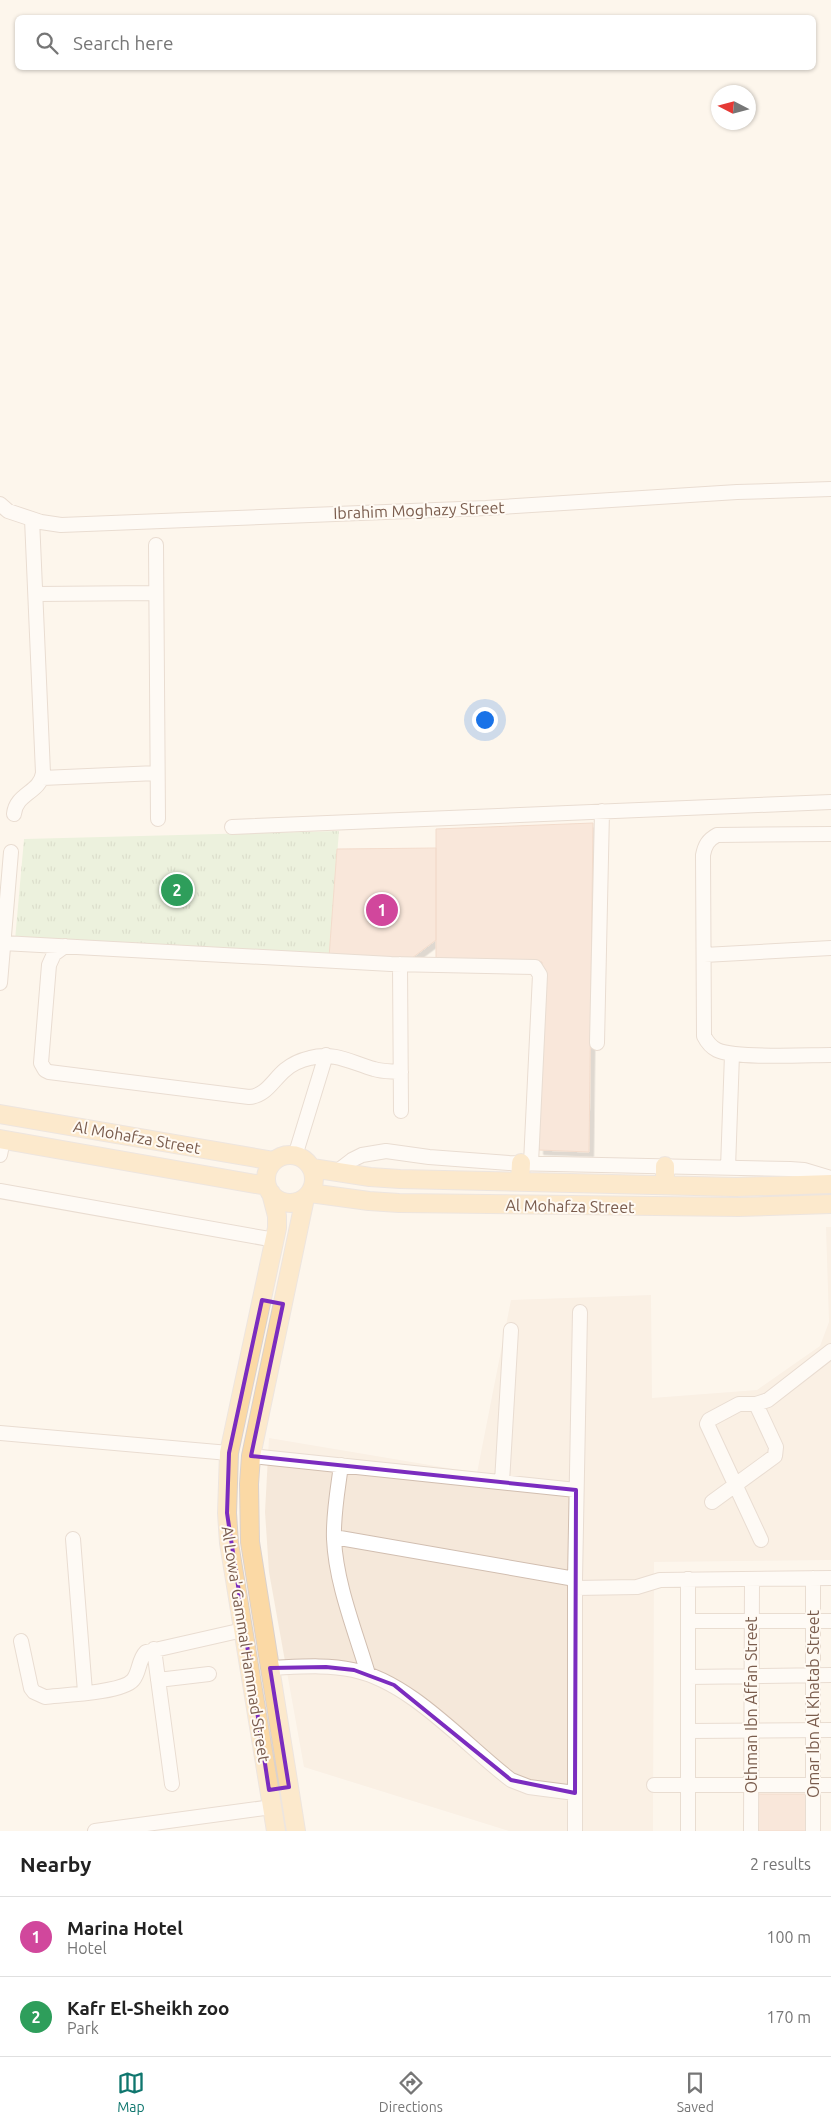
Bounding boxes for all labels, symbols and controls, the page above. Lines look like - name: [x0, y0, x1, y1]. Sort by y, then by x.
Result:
- search box: [15, 15, 816, 70]
- icon: search: [33, 29, 61, 57]
- text: Search here: [73, 32, 173, 54]
- north arrow: [711, 85, 756, 130]
- street label: Ibrahim Moghazy Street: [333, 498, 506, 522]
- your location: [472, 707, 498, 733]
- pin: 2: [161, 871, 193, 909]
- pin: 1: [366, 891, 398, 929]
- street label: Al Mohafza Street: [72, 1117, 203, 1157]
- street label: Al Mohafza Street: [505, 1196, 635, 1216]
- street label: Al Lowa' Gammal Hammad Street: [218, 1525, 274, 1764]
- street label: Omar Ibn Al Khatab Street: [804, 1609, 822, 1798]
- street label: Othman Ibn Affan Street: [742, 1616, 760, 1794]
- text: Nearby: [20, 1852, 91, 1876]
- text: 2 results: [750, 1855, 811, 1873]
- text: Marina Hotel: [67, 1917, 183, 1939]
- text: 1: [31, 1928, 41, 1946]
- text: 100 m: [766, 1928, 811, 1946]
- text: Hotel: [67, 1939, 107, 1957]
- text: Kafr El-Sheikh zoo: [67, 1997, 230, 2019]
- text: 2: [31, 2008, 41, 2026]
- text: 170 m: [766, 2008, 811, 2026]
- text: Park: [67, 2019, 99, 2037]
- tab: Map: [117, 2069, 145, 2115]
- tab: Directions: [379, 2069, 443, 2115]
- tab: Saved: [677, 2069, 714, 2115]

